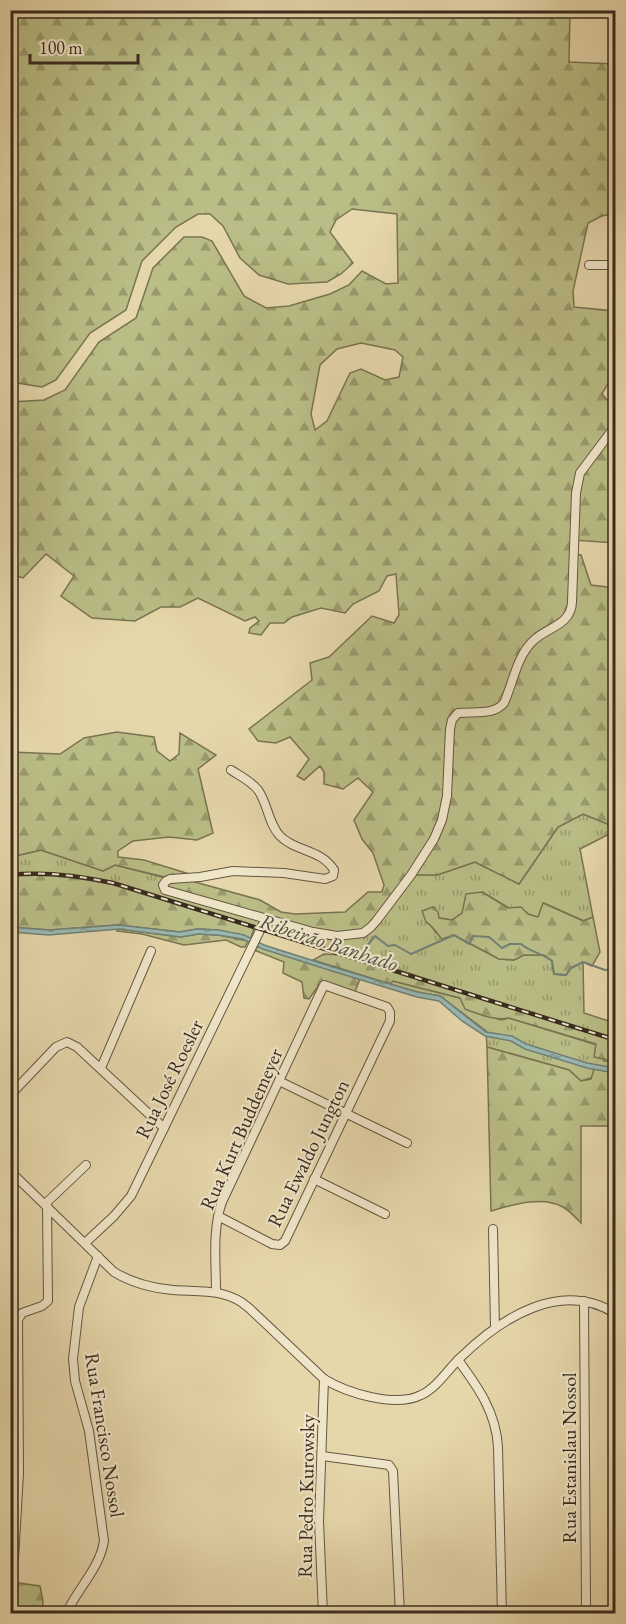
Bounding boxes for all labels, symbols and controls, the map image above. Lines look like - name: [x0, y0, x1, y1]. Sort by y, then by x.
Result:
- scale bar: [30, 27, 138, 65]
- text: 100 m: [39, 36, 83, 59]
- water label: Ribeirão Banhado: [256, 907, 402, 977]
- street label: Rua José Roesler: [129, 1015, 209, 1143]
- street label: Rua Kurt Buddemeyer: [194, 1044, 288, 1214]
- street label: Rua Ewaldo Jungton: [261, 1075, 355, 1231]
- street label: Rua Francisco Nossol: [79, 1351, 131, 1519]
- street label: Rua Estanislau Nossol: [556, 1372, 582, 1544]
- street label: Rua Pedro Kurowsky: [292, 1414, 320, 1578]

